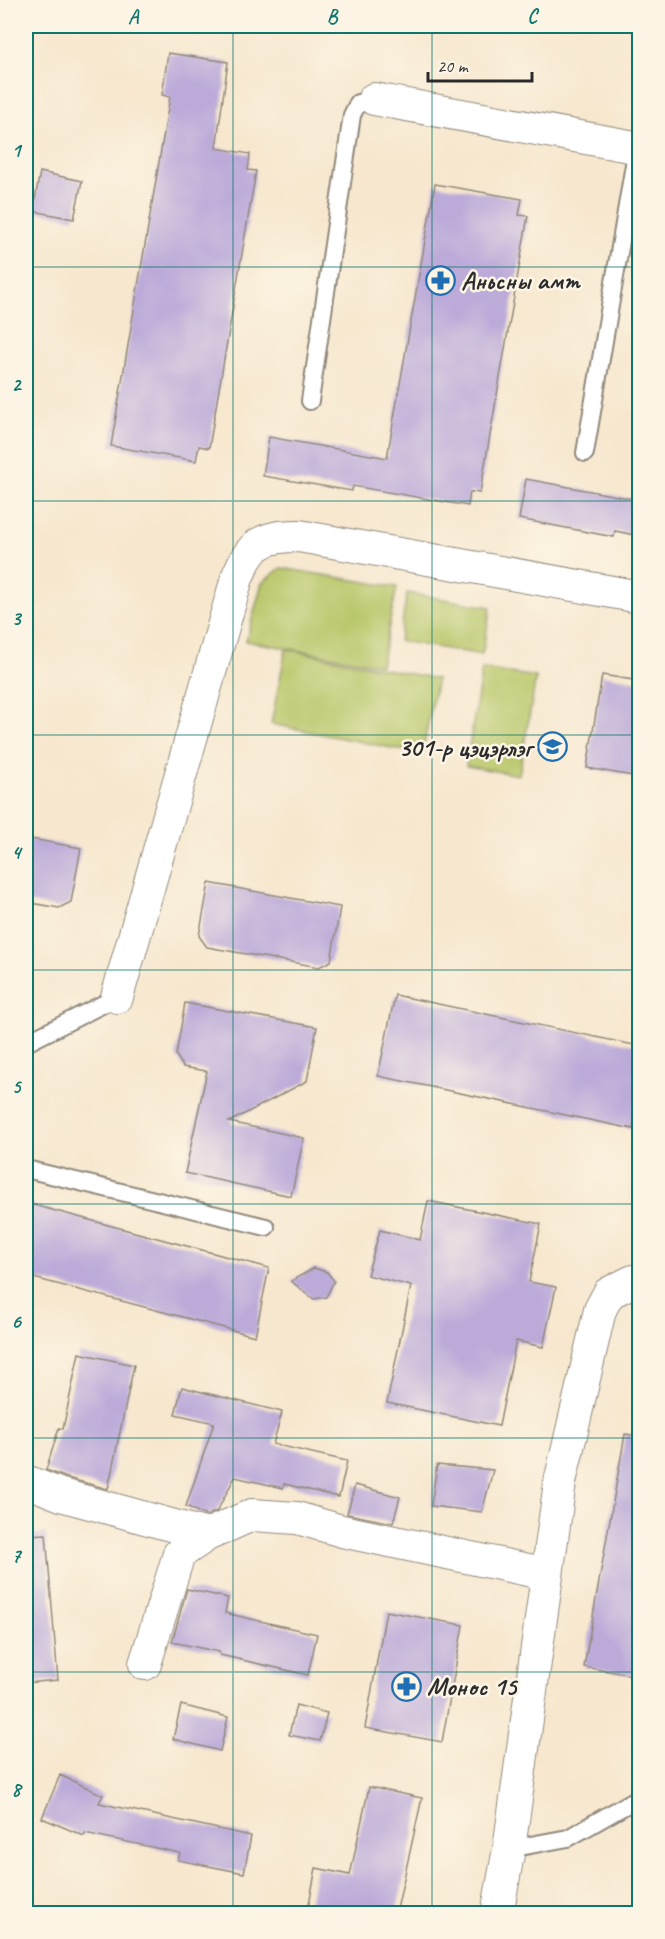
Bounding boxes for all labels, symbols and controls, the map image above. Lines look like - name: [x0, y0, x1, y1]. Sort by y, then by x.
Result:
- text: A: [128, 4, 140, 29]
- text: B: [327, 4, 339, 29]
- text: C: [527, 4, 539, 29]
- scale bar: [428, 45, 532, 83]
- text: 20 m: [437, 55, 470, 77]
- text: 1: [12, 138, 23, 163]
- pharmacy icon: Аньсны амт: [424, 264, 456, 296]
- place label: Аньсны амт: [461, 264, 582, 297]
- text: 2: [12, 372, 23, 397]
- text: 3: [12, 606, 23, 631]
- place label: 301-р цэцэрлэг: [398, 731, 535, 764]
- school or university icon: 301-р цэцэрлэг: [537, 731, 569, 763]
- text: 4: [12, 840, 24, 865]
- text: 5: [12, 1074, 23, 1099]
- text: 6: [11, 1309, 22, 1334]
- text: 7: [12, 1543, 23, 1568]
- pharmacy icon: Монос 15: [390, 1670, 422, 1702]
- place label: Монос 15: [427, 1670, 519, 1703]
- text: 8: [12, 1777, 24, 1802]

